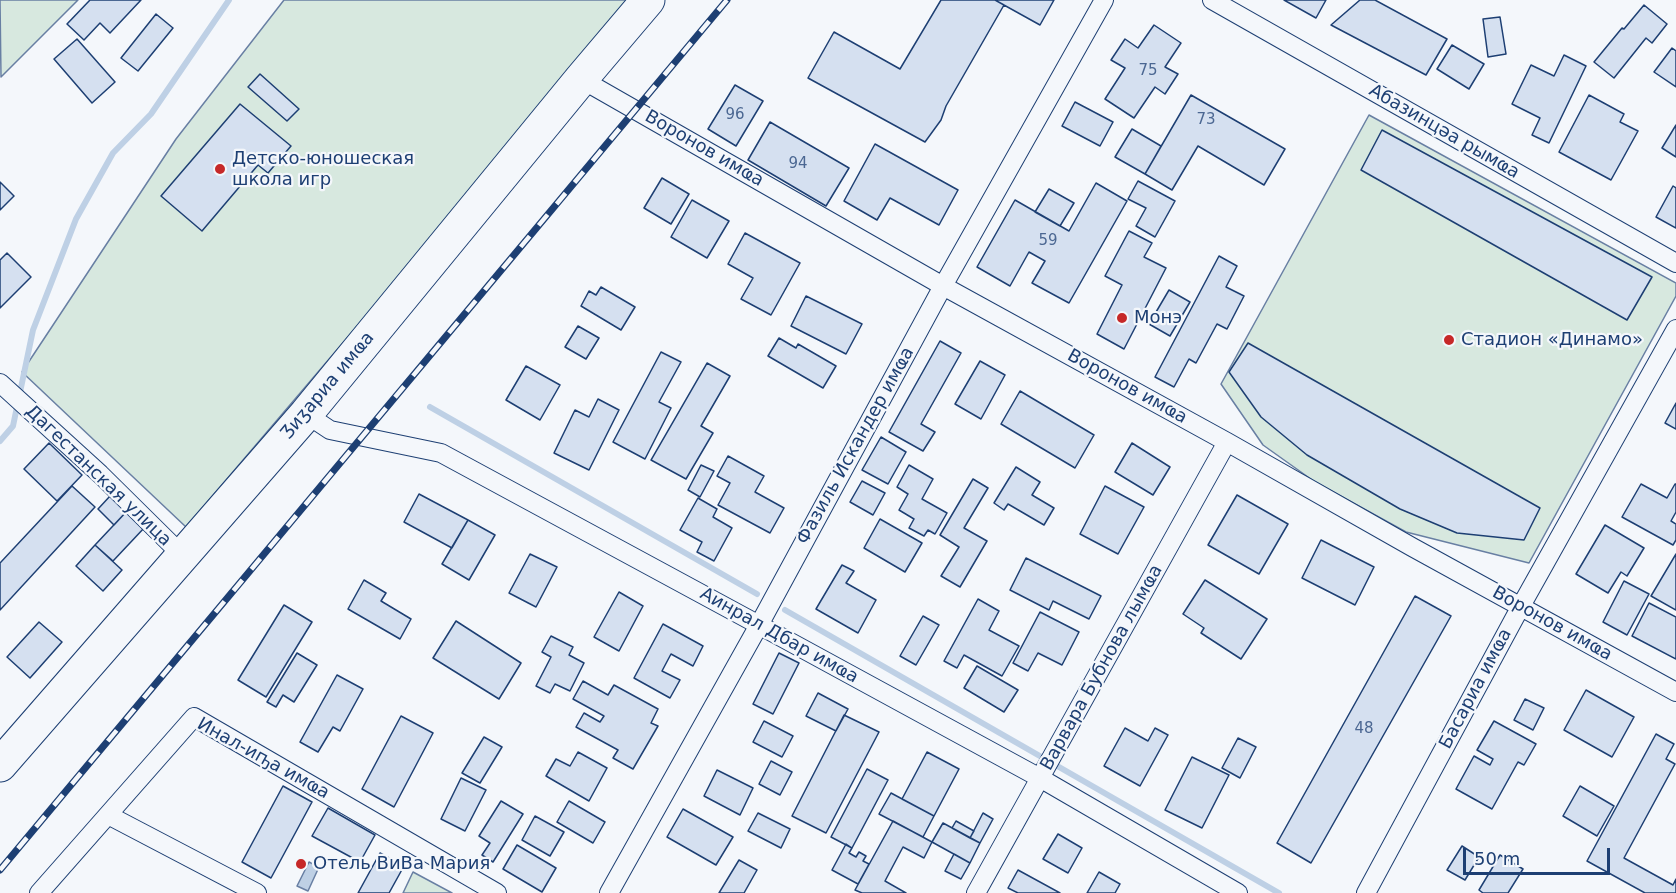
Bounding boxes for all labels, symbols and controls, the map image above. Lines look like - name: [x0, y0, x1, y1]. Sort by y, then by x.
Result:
- house number: 75: [1138, 62, 1158, 80]
- street label: Абазинцәа рымҩа: [1365, 80, 1523, 184]
- street label: Воронов имҩа: [641, 106, 767, 192]
- house number: 96: [725, 106, 745, 124]
- house number: 73: [1196, 111, 1216, 129]
- place label: Детско-юношеская школа игр: [232, 148, 414, 190]
- house number: 94: [788, 155, 808, 173]
- marker: Детско-юношеская школа игр: [213, 162, 227, 176]
- house number: 59: [1038, 232, 1058, 250]
- place label: Монэ: [1134, 307, 1182, 329]
- marker: Монэ: [1115, 311, 1129, 325]
- street label: Ӡиӡариа имҩа: [277, 328, 379, 444]
- place label: Cтадион «Динамо»: [1461, 329, 1643, 351]
- marker: Cтадион «Динамо»: [1442, 333, 1456, 347]
- street label: Фазиль Искандер имҩа: [793, 344, 919, 548]
- street label: Воронов имҩа: [1063, 345, 1191, 429]
- street label: Дагестанская улица: [21, 401, 175, 551]
- street label: Варвара Бубнова лымҩа: [1036, 561, 1168, 775]
- street label: Воронов имҩа: [1488, 582, 1616, 666]
- street label: Аинрал Дбар имҩа: [696, 584, 862, 688]
- street label: Басариа имҩа: [1435, 625, 1517, 753]
- street label: Инал-иҧа имҩа: [193, 714, 333, 804]
- house number: 48: [1354, 720, 1374, 738]
- scale bar: [1466, 836, 1613, 874]
- text: 50 m: [1474, 848, 1520, 869]
- place label: Отель ВиВа Мария: [313, 853, 490, 875]
- marker: Отель ВиВа Мария: [294, 857, 308, 871]

